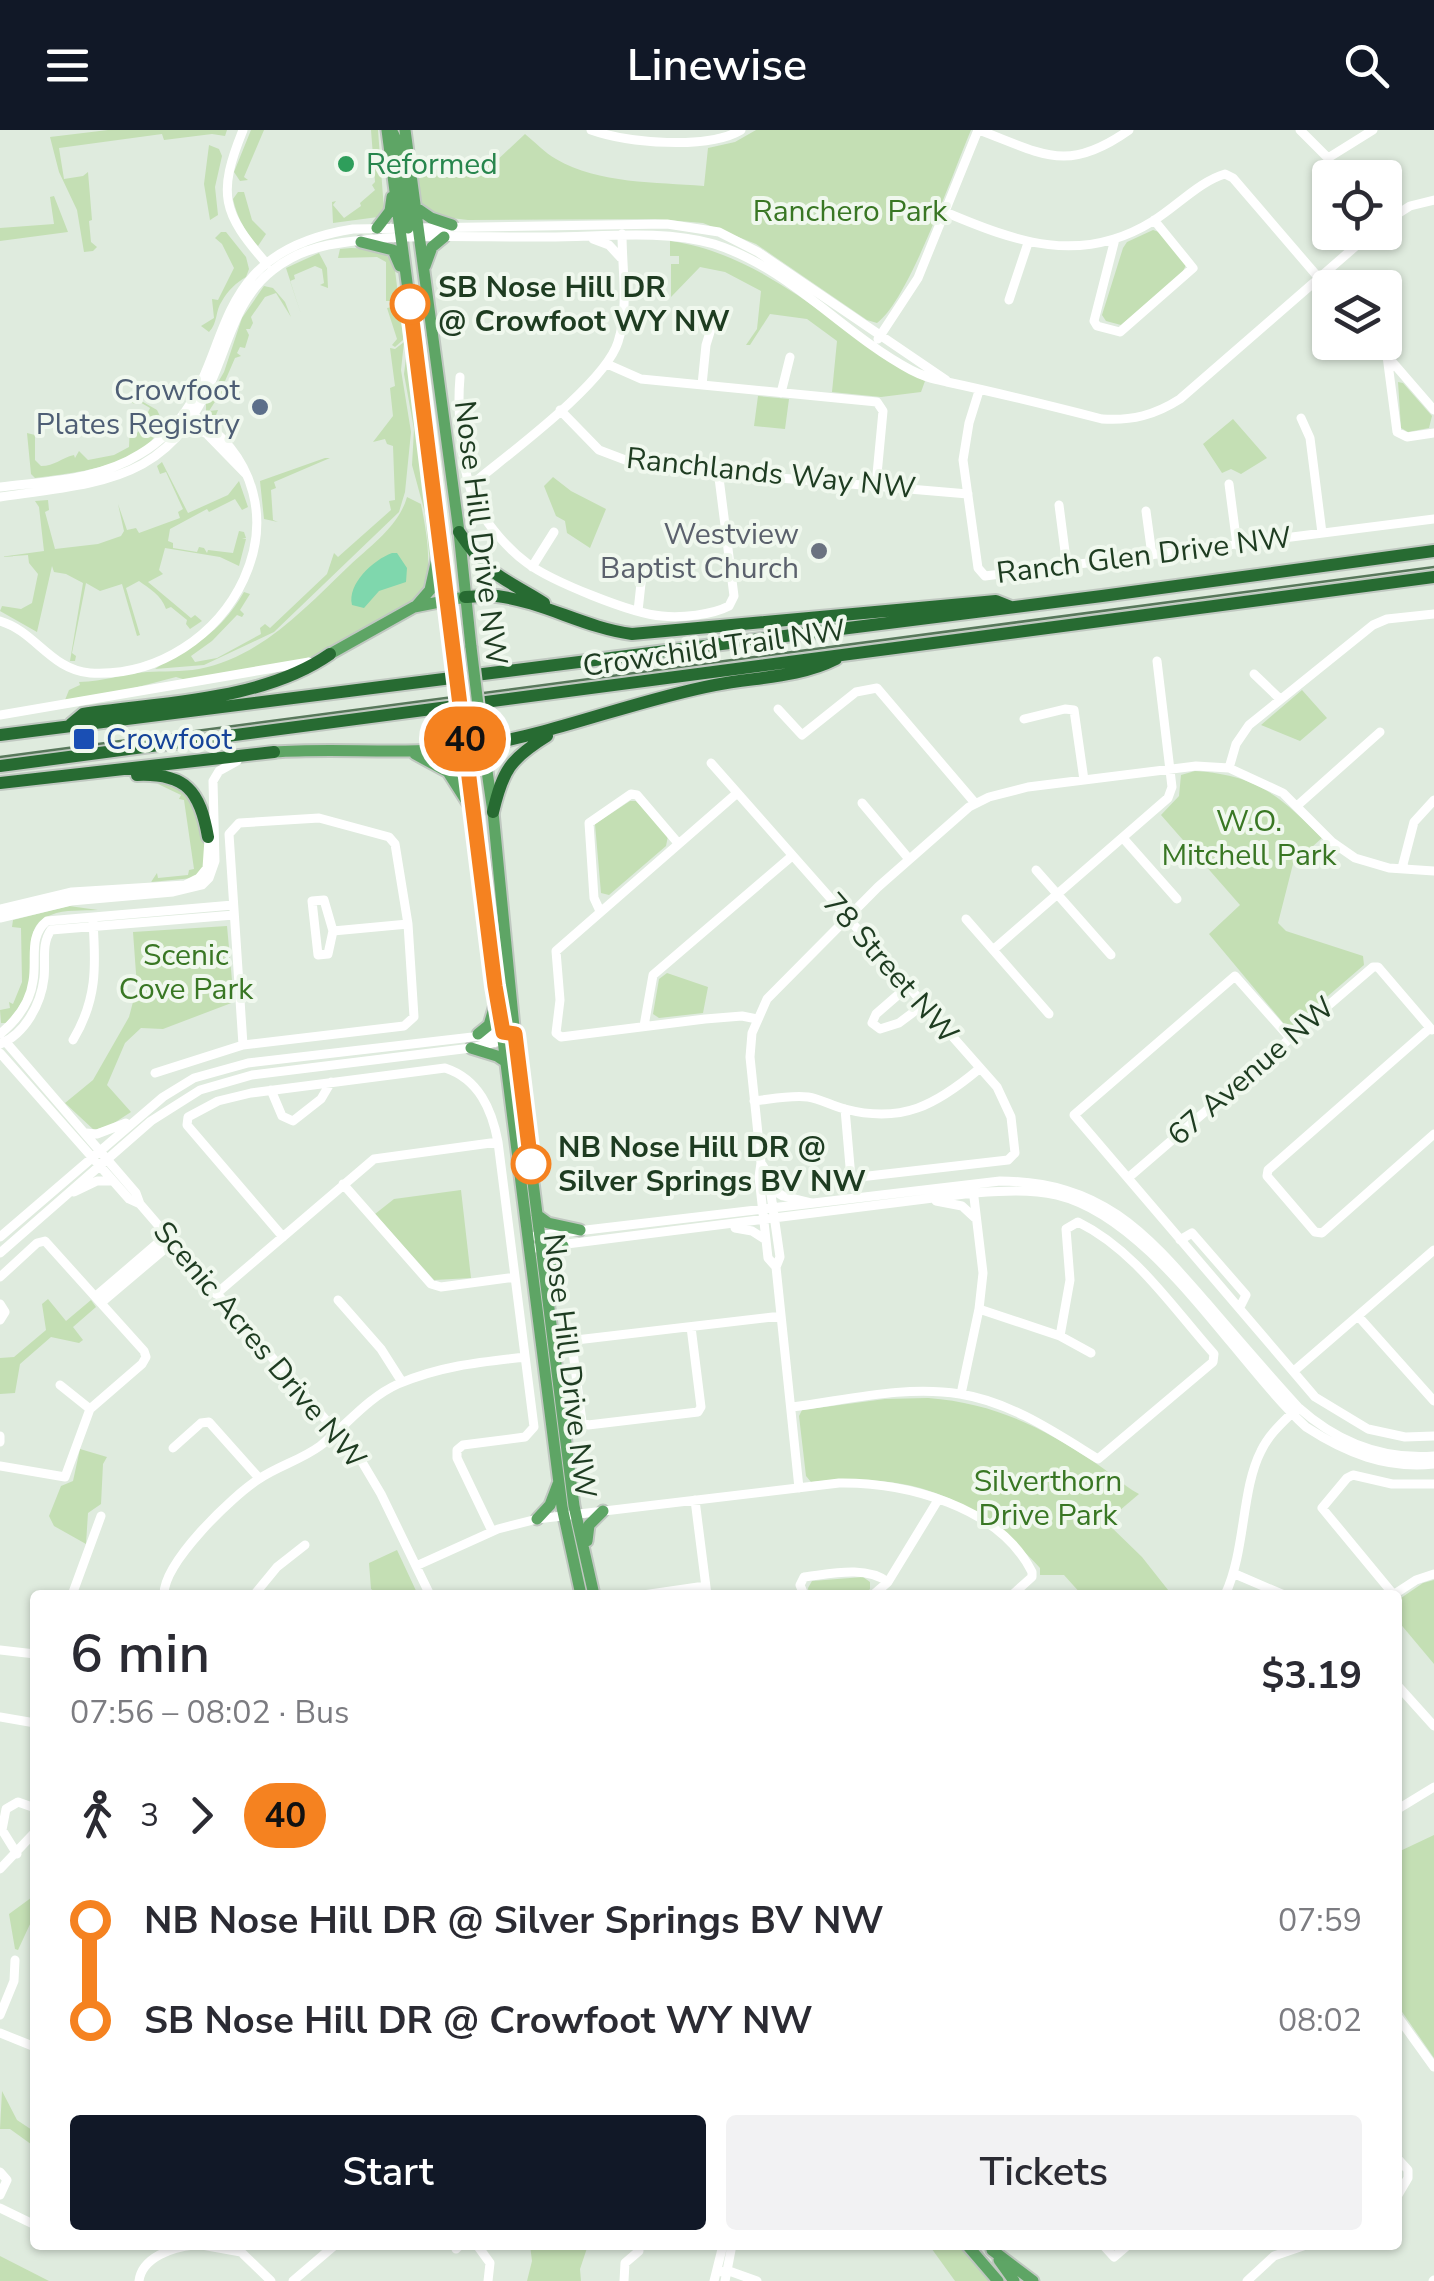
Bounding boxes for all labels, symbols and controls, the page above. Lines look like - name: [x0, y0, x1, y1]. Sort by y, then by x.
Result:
- text: Linewise: [627, 35, 807, 96]
- icon: menu: [40, 38, 95, 93]
- icon: search: [1339, 38, 1394, 93]
- place label: Reformed: [366, 144, 498, 185]
- marker: Reformed: [335, 153, 357, 175]
- map controls: [1312, 160, 1402, 360]
- button: locate: [1312, 160, 1402, 250]
- park label: Ranchero Park: [753, 191, 948, 232]
- place label: SB Nose Hill DR @ Crowfoot WY NW: [438, 267, 730, 342]
- button: layers: [1312, 270, 1402, 360]
- marker: SB Nose Hill DR @ Crowfoot WY NW: [391, 285, 429, 323]
- place label: Crowfoot Plates Registry: [36, 370, 241, 445]
- marker: Crowfoot Plates Registry: [249, 396, 271, 418]
- street label: Nose Hill Drive NW: [444, 398, 517, 668]
- street label: Ranchlands Way NW: [624, 438, 918, 509]
- place label: Westview Baptist Church: [600, 514, 799, 589]
- street label: Ranch Glen Drive NW: [994, 517, 1294, 594]
- marker: Westview Baptist Church: [808, 540, 830, 562]
- street label: Crowchild Trail NW: [580, 610, 848, 687]
- line badge: 40: [420, 706, 510, 772]
- text: 40: [444, 716, 486, 763]
- place label: Crowfoot: [106, 719, 232, 760]
- marker: Crowfoot: [71, 726, 97, 752]
- park label: W.O. Mitchell Park: [1161, 801, 1338, 876]
- street label: 78 Street NW: [813, 884, 968, 1053]
- park label: Scenic Cove Park: [119, 935, 254, 1010]
- street label: 67 Avenue NW: [1159, 987, 1344, 1155]
- place label: NB Nose Hill DR @ Silver Springs BV NW: [558, 1127, 866, 1202]
- marker: NB Nose Hill DR @ Silver Springs BV NW: [512, 1145, 550, 1183]
- street label: Scenic Acres Drive NW: [144, 1213, 376, 1478]
- street label: Nose Hill Drive NW: [533, 1231, 606, 1501]
- park label: Silverthorn Drive Park: [974, 1461, 1122, 1536]
- text: 6 min: [70, 1616, 210, 1691]
- text: $3.19: [1261, 1650, 1362, 1701]
- text: 07:56 – 08:02 · Bus: [70, 1691, 349, 1734]
- icon: walk: [70, 1788, 125, 1843]
- icon: forward: [174, 1788, 229, 1843]
- text: 40: [264, 1792, 306, 1839]
- text: 3: [140, 1794, 159, 1837]
- text: NB Nose Hill DR @ Silver Springs BV NW: [144, 1895, 884, 1946]
- text: 07:59: [1278, 1899, 1362, 1942]
- text: SB Nose Hill DR @ Crowfoot WY NW: [144, 1995, 813, 2046]
- text: 08:02: [1278, 1999, 1362, 2042]
- button: Start: [70, 2115, 706, 2230]
- button: Tickets: [726, 2115, 1362, 2230]

